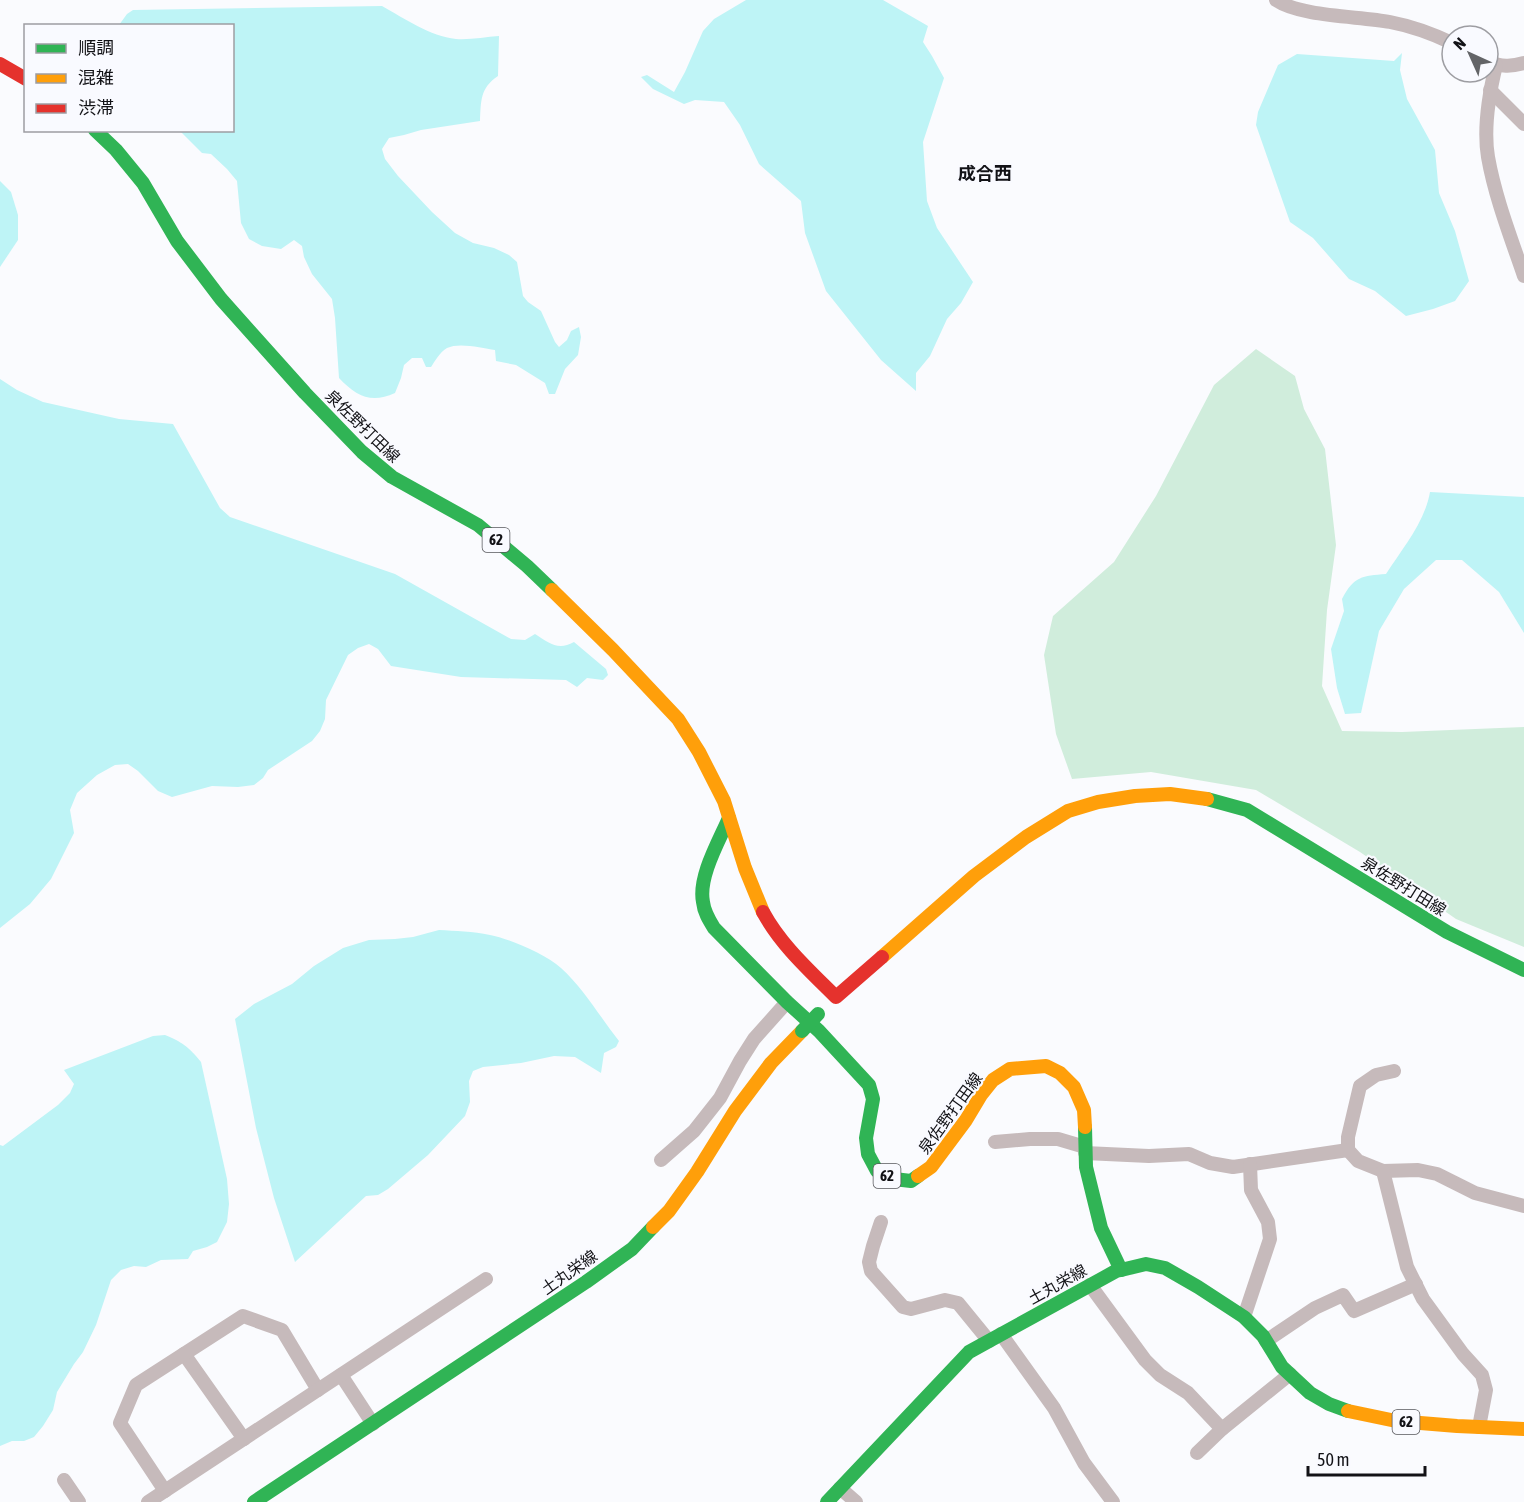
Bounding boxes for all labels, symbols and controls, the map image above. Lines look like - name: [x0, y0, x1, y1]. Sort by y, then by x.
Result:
- legend: [24, 24, 234, 132]
- north arrow: [1440, 24, 1500, 84]
- text: N: [1450, 34, 1469, 53]
- text: 順調: [78, 37, 114, 58]
- text: 混雑: [78, 67, 114, 88]
- text: 渋滞: [78, 97, 114, 118]
- district label: 成合西: [958, 163, 1012, 184]
- street label: 泉佐野打田線: [322, 386, 404, 466]
- road number: 62: [482, 528, 510, 552]
- street label: 泉佐野打田線: [1359, 853, 1449, 919]
- street label: 泉佐野打田線: [915, 1069, 985, 1157]
- road number: 62: [874, 1164, 900, 1188]
- street label: 土丸栄線: [538, 1246, 600, 1298]
- street label: 土丸栄線: [1025, 1261, 1089, 1307]
- road number: 62: [1392, 1410, 1420, 1434]
- scale bar: [1308, 1439, 1425, 1477]
- text: 50 m: [1317, 1449, 1349, 1470]

